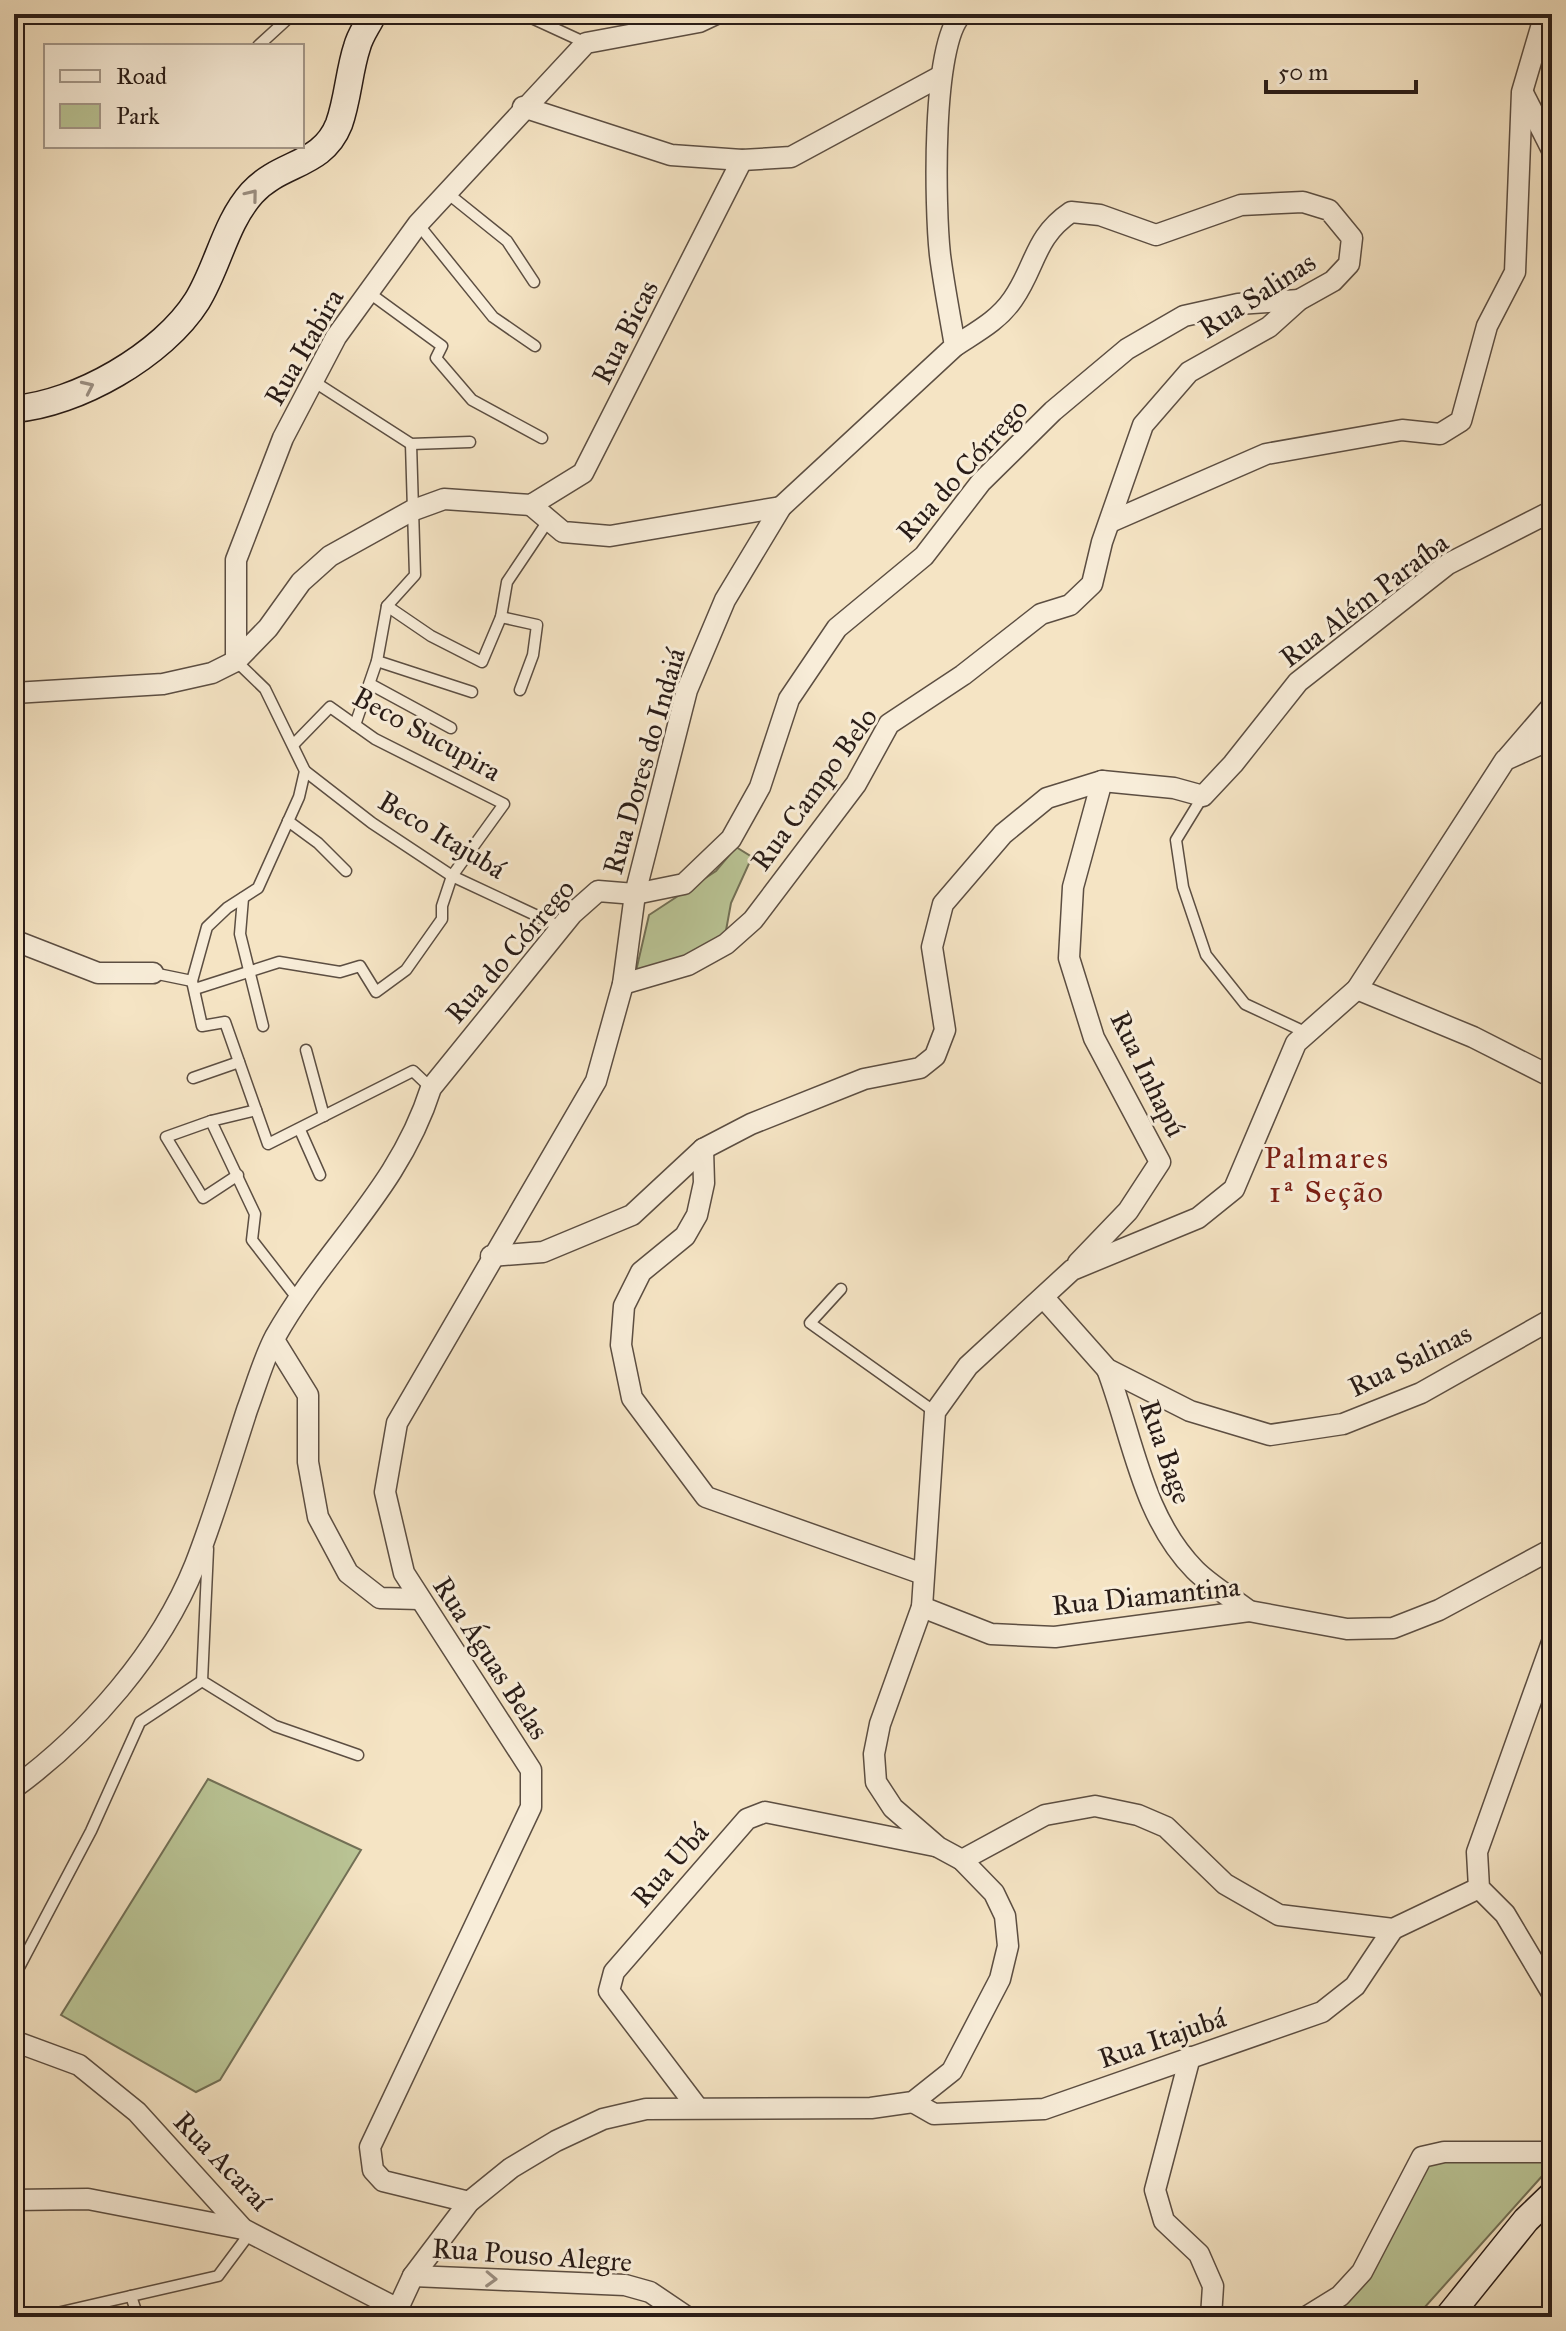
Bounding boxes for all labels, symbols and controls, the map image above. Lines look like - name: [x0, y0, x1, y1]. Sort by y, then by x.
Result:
- legend: [44, 44, 304, 148]
- scale bar: [1266, 44, 1416, 94]
- text: 50 m: [1278, 57, 1328, 87]
- text: Road: [116, 61, 167, 91]
- text: Park: [116, 101, 160, 131]
- one-way arrow: [242, 190, 256, 205]
- street label: Rua Salinas: [1192, 244, 1322, 346]
- street label: Rua Bicas: [584, 274, 666, 390]
- street label: Rua Itabira: [257, 282, 351, 412]
- one-way arrow: [80, 381, 94, 397]
- street label: Rua do Córrego: [889, 391, 1035, 549]
- street label: Rua Além Paraíba: [1273, 525, 1456, 675]
- street label: Rua Dores do Indaiá: [595, 644, 693, 878]
- street label: Beco Sucupira: [347, 679, 507, 789]
- street label: Rua Campo Belo: [743, 701, 885, 877]
- street label: Beco Itajubá: [372, 783, 512, 887]
- street label: Rua do Córrego: [438, 872, 582, 1030]
- street label: Rua Inhapú: [1103, 1005, 1194, 1143]
- district label: Palmares 1ª Seção: [1264, 1140, 1390, 1210]
- street label: Rua Salinas: [1343, 1315, 1477, 1405]
- street label: Rua Bage: [1132, 1396, 1200, 1508]
- street label: Rua Diamantina: [1050, 1569, 1242, 1623]
- street label: Rua Águas Belas: [425, 1570, 557, 1746]
- street label: Rua Ubá: [624, 1816, 716, 1914]
- street label: Rua Itajubá: [1094, 2000, 1230, 2076]
- street label: Rua Acaraí: [166, 2104, 279, 2219]
- street label: Rua Pouso Alegre: [431, 2231, 633, 2279]
- one-way arrow: [485, 2271, 498, 2288]

